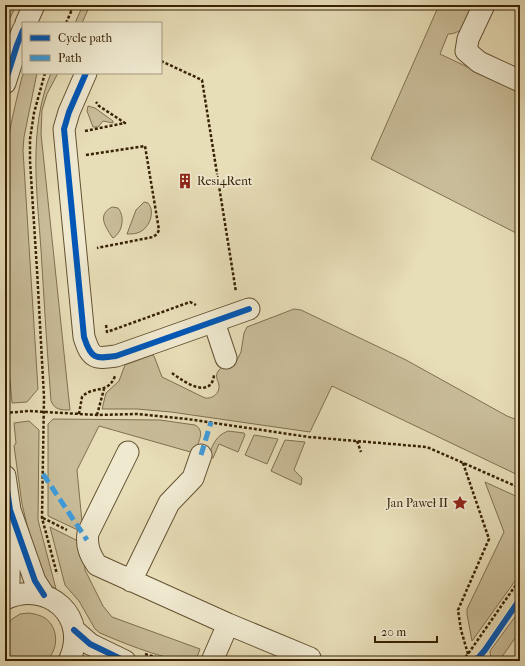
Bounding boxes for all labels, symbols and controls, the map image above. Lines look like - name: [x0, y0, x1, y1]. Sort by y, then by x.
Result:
- legend: [22, 22, 162, 74]
- text: Cycle path: [58, 31, 113, 45]
- text: Path: [58, 51, 82, 65]
- building icon: Resi4Rent: [176, 172, 194, 190]
- place label: Resi4Rent: [197, 174, 253, 188]
- place icon: Jan Paweł II: [451, 494, 469, 512]
- place label: Jan Paweł II: [385, 496, 448, 510]
- scale bar: [375, 618, 437, 644]
- text: 20 m: [381, 625, 406, 639]

